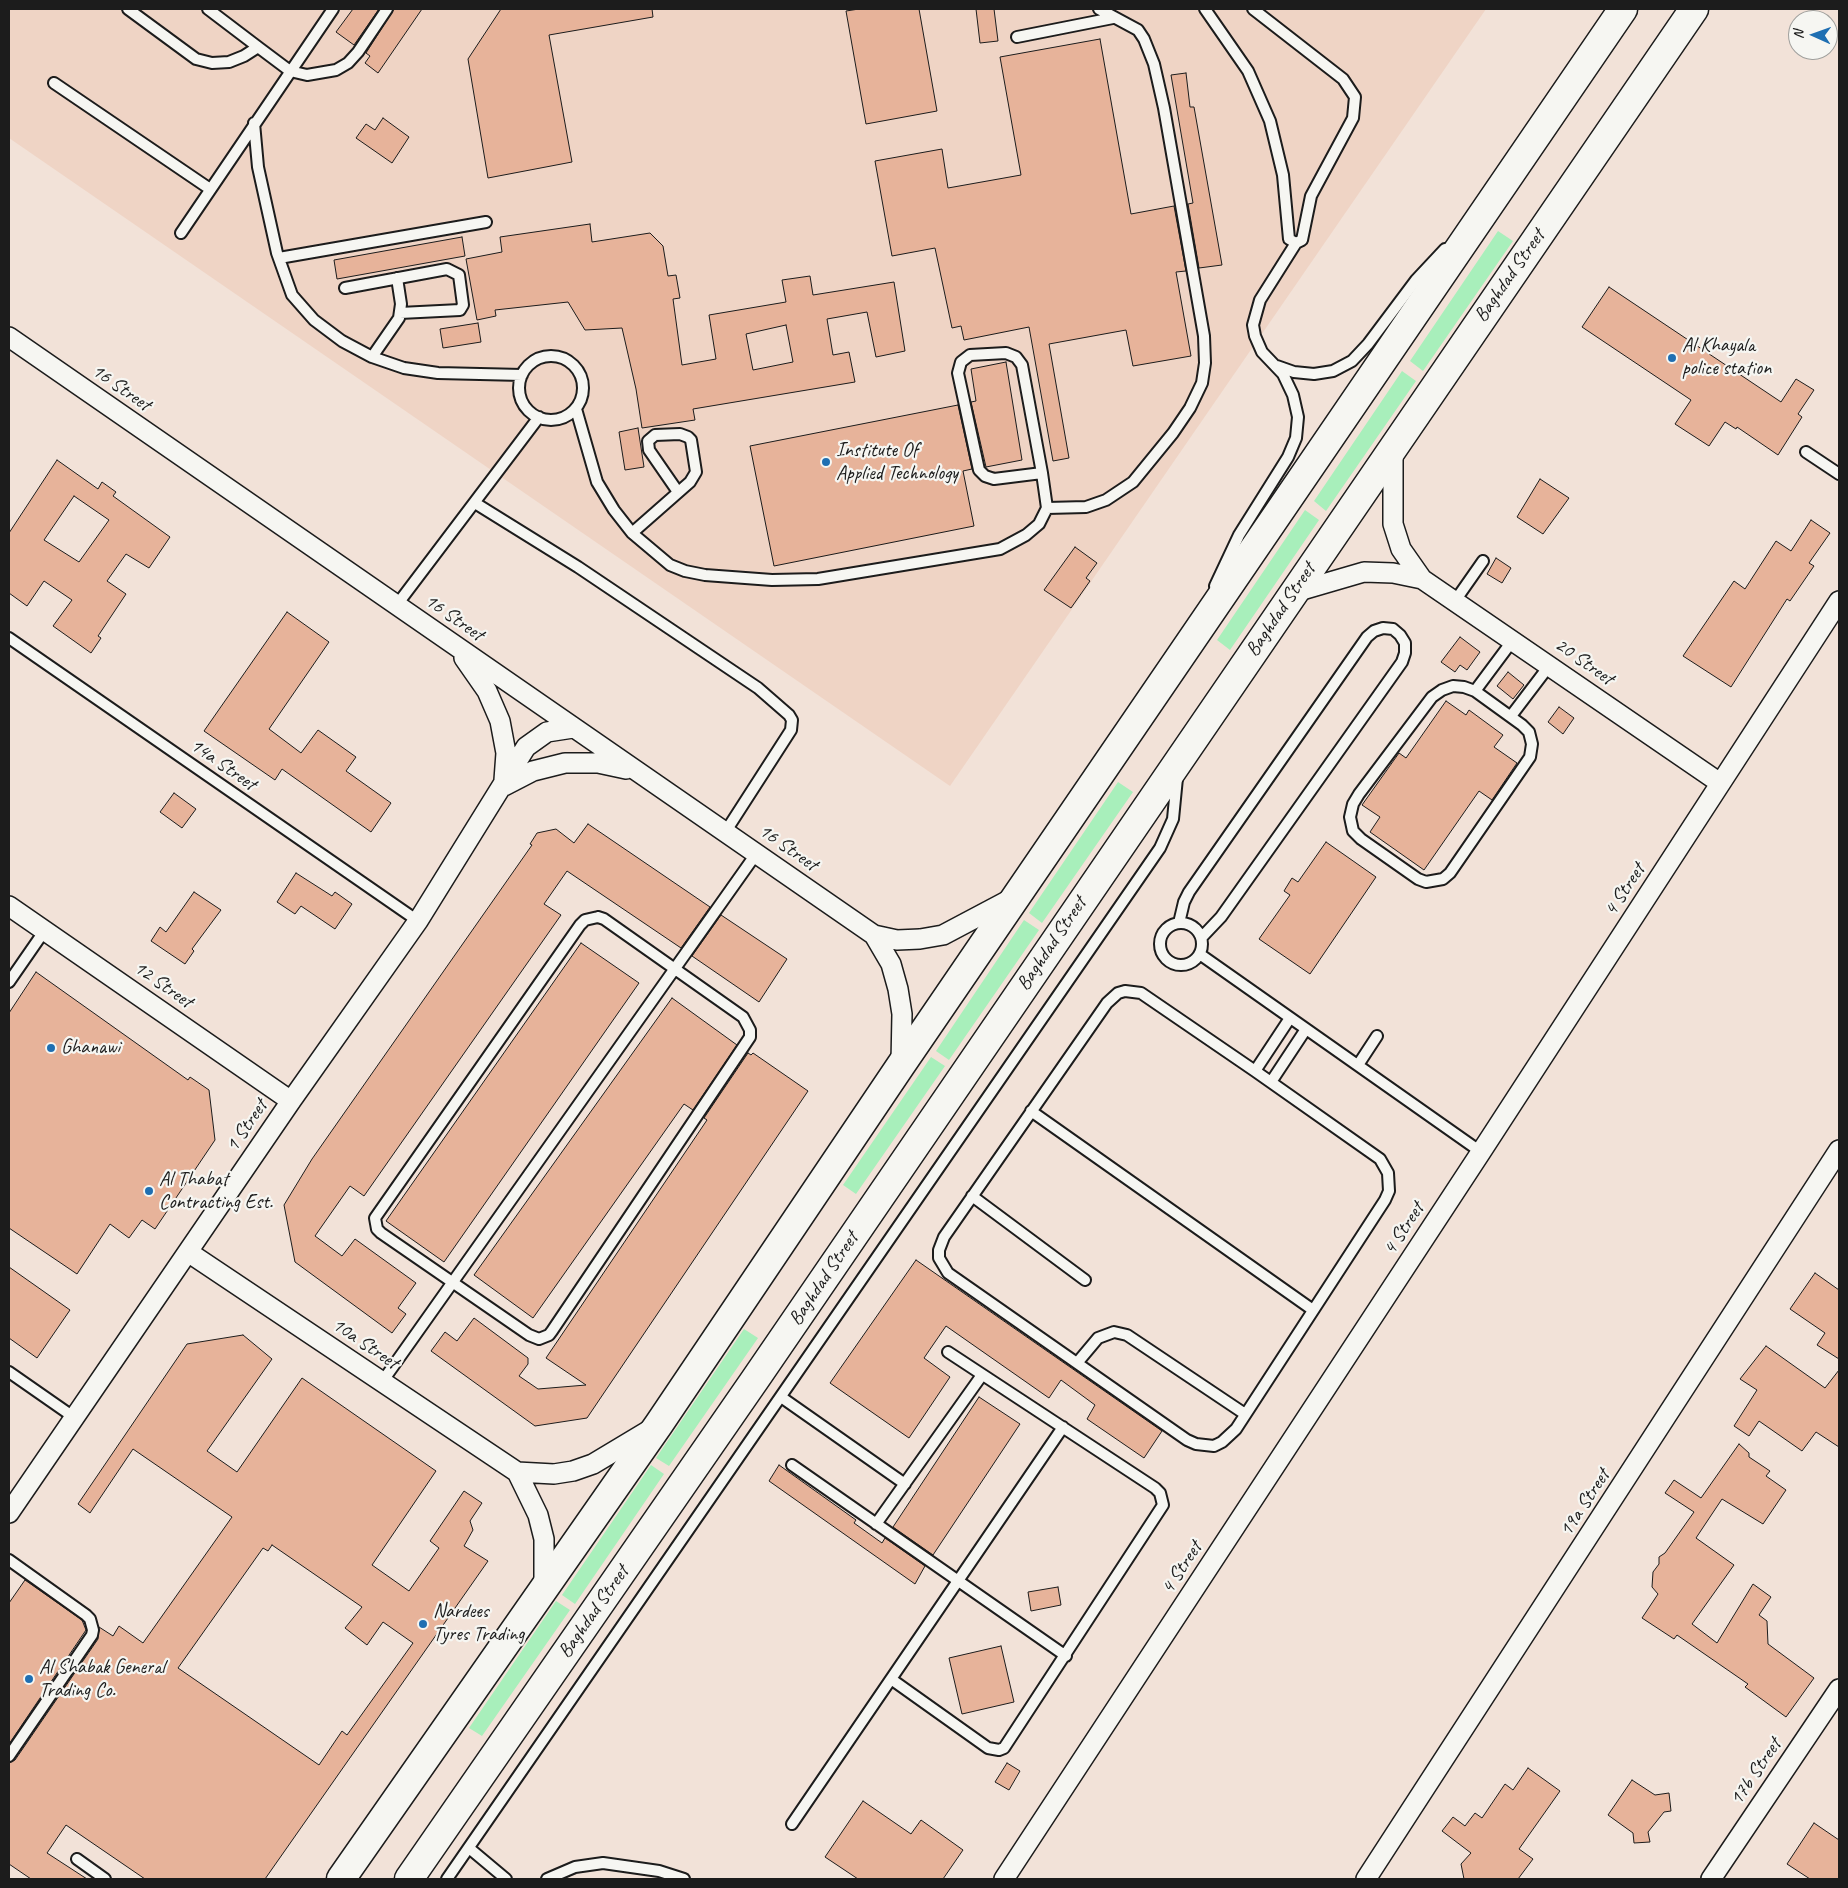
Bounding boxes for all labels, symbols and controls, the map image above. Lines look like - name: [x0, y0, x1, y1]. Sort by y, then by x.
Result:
- north arrow: [1788, 10, 1838, 60]
- text: N: [1790, 30, 1807, 39]
- street label: Baghdad Street: [1469, 225, 1551, 327]
- place label: Al Khayala police station: [1682, 334, 1771, 381]
- marker: Al Khayala police station: [1666, 352, 1678, 364]
- street label: 16 Street: [87, 359, 155, 417]
- place label: Institute Of Applied Technology: [836, 439, 958, 486]
- marker: Institute Of Applied Technology: [820, 456, 832, 468]
- street label: Baghdad Street: [1241, 559, 1321, 661]
- street label: 16 Street: [420, 589, 488, 647]
- street label: 20 Street: [1550, 633, 1618, 691]
- street label: 14a Street: [185, 734, 261, 796]
- street label: 16 Street: [754, 819, 822, 877]
- street label: 4 Street: [1599, 859, 1651, 921]
- street label: Baghdad Street: [1012, 893, 1092, 995]
- street label: 12 Street: [129, 956, 197, 1014]
- place label: Ghanawi: [61, 1036, 120, 1060]
- marker: Ghanawi: [45, 1042, 57, 1054]
- street label: 1 Street: [221, 1095, 273, 1157]
- place label: Al Thabat Contracting Est.: [159, 1168, 273, 1215]
- marker: Al Thabat Contracting Est.: [143, 1185, 155, 1197]
- street label: 4 Street: [1378, 1198, 1430, 1260]
- street label: Baghdad Street: [784, 1228, 864, 1330]
- street label: 10a Street: [327, 1313, 403, 1375]
- street label: 19a Street: [1554, 1465, 1616, 1541]
- street label: 4 Street: [1156, 1537, 1208, 1599]
- street label: Baghdad Street: [553, 1561, 635, 1663]
- place label: Nardees Tyres Trading: [433, 1600, 524, 1647]
- marker: Nardees Tyres Trading: [417, 1618, 429, 1630]
- place label: Al Shabak General Trading Co.: [39, 1656, 165, 1703]
- marker: Al Shabak General Trading Co.: [23, 1673, 35, 1685]
- street label: 17b Street: [1725, 1734, 1787, 1810]

